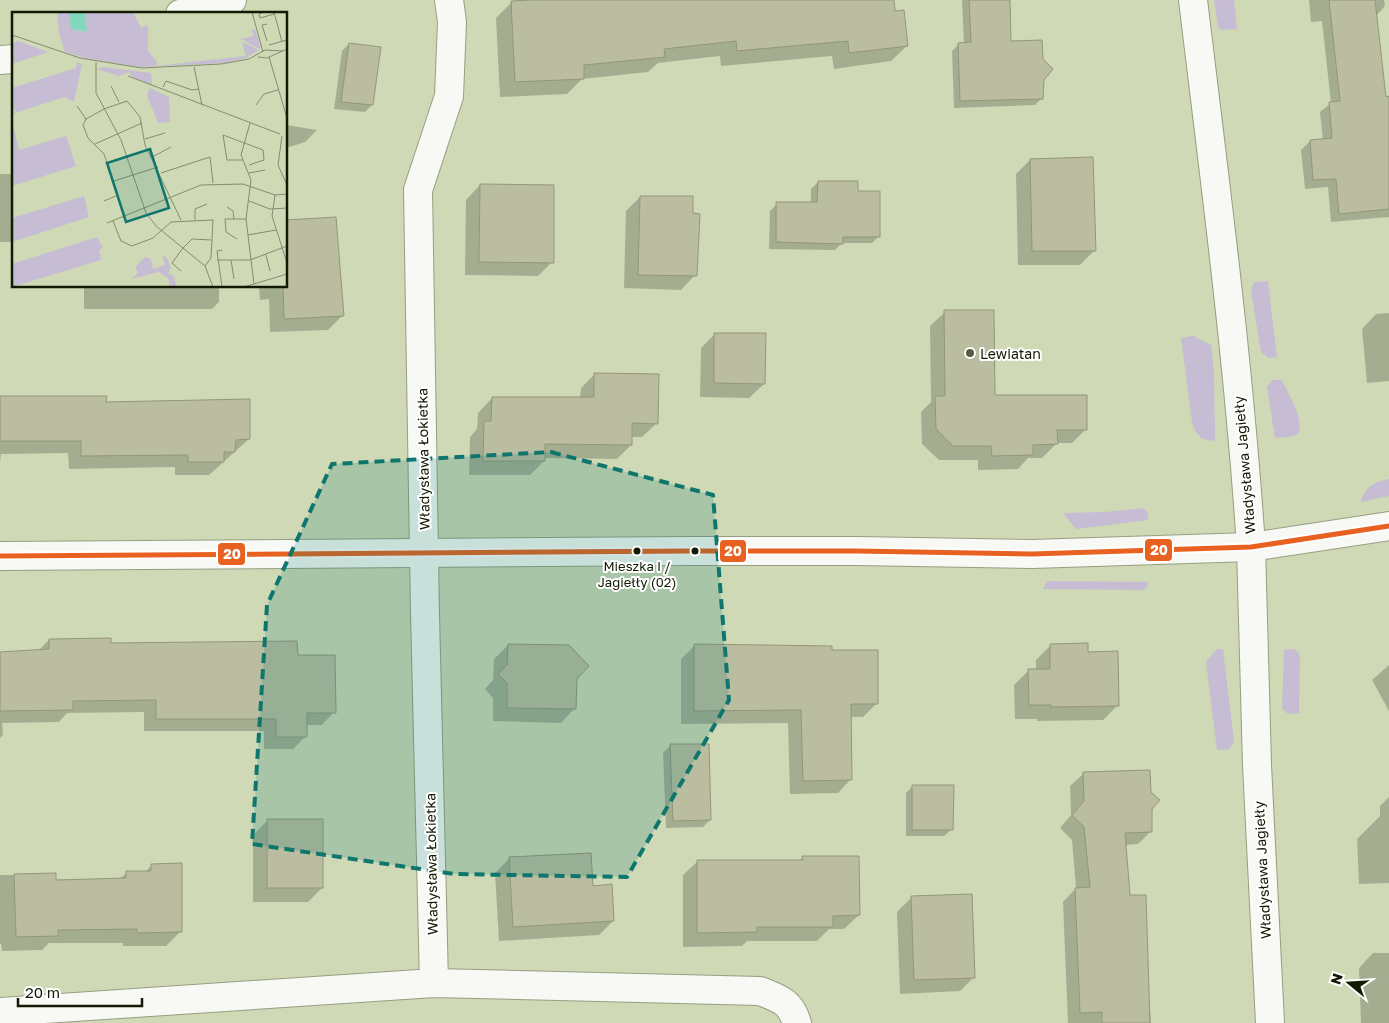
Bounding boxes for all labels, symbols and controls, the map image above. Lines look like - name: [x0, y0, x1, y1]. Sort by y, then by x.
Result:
- inset map: [12, 12, 288, 288]
- place label: Lewiatan: [980, 345, 1041, 362]
- marker: Lewiatan: [964, 347, 976, 359]
- street label: Władysława Łokietka: [413, 388, 433, 530]
- street label: Władysława Jagiełły: [1229, 395, 1259, 535]
- line badge: 20: [1144, 538, 1173, 562]
- line badge: 20: [719, 539, 747, 563]
- text: 20: [1150, 541, 1168, 558]
- line badge: 20: [217, 542, 246, 566]
- text: 20: [724, 542, 742, 559]
- text: 20: [223, 545, 241, 562]
- marker: Mieszka I / Jagiełły (02): [632, 546, 642, 556]
- unlabelled marker: [690, 546, 700, 556]
- place label: Mieszka I / Jagiełły (02): [598, 558, 676, 590]
- street label: Władysława Łokietka: [421, 793, 441, 935]
- street label: Władysława Jagiełły: [1250, 800, 1274, 940]
- north arrow: [1324, 958, 1374, 1008]
- text: N: [1326, 971, 1346, 987]
- scale bar: [18, 976, 141, 1008]
- text: 20 m: [25, 983, 60, 1001]

